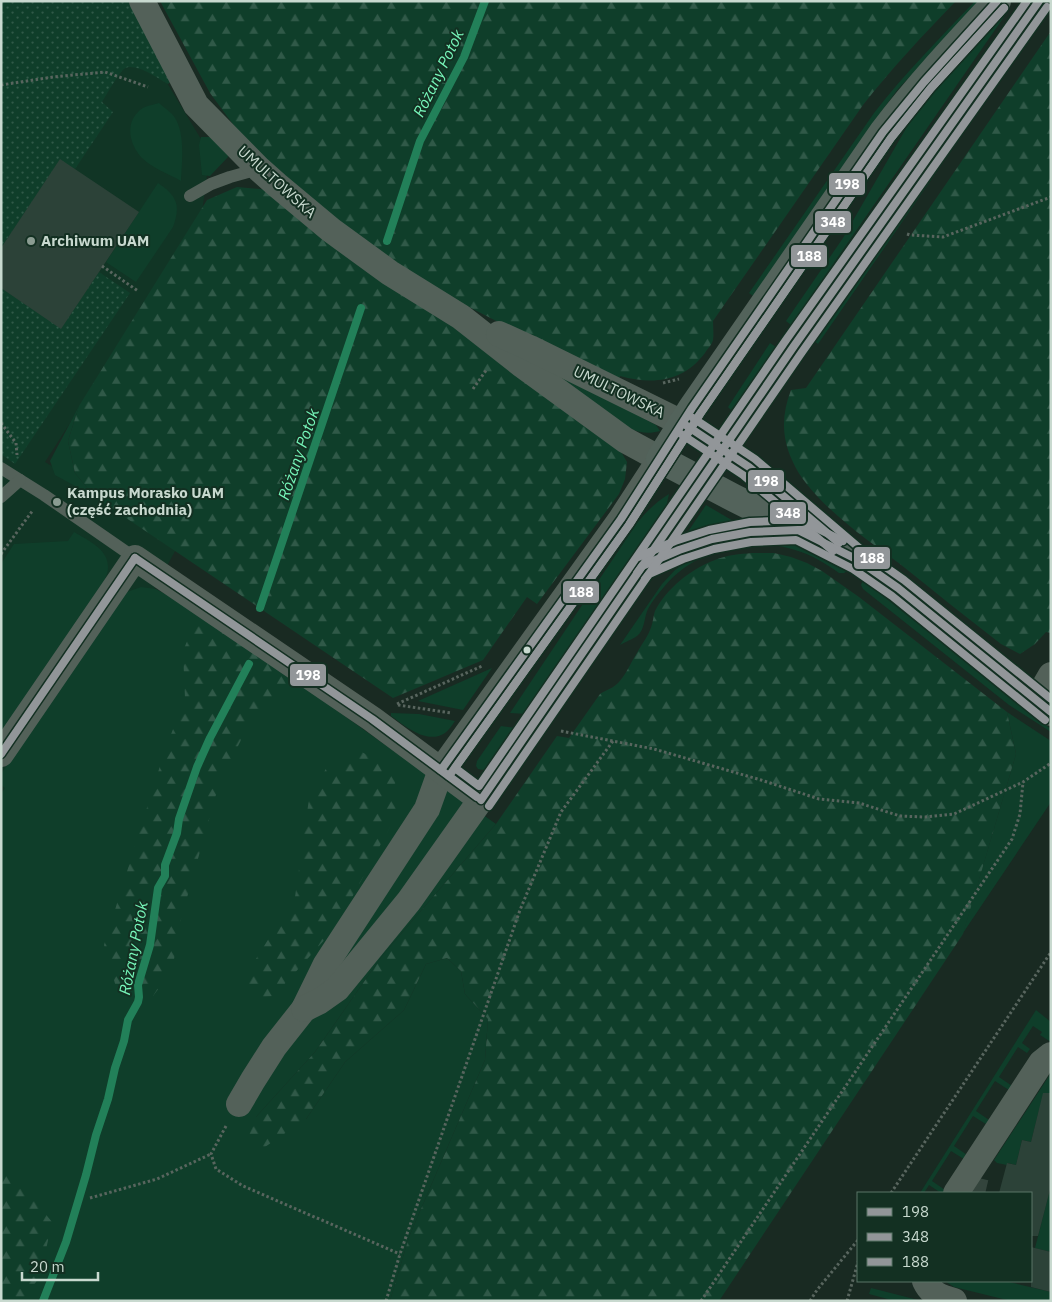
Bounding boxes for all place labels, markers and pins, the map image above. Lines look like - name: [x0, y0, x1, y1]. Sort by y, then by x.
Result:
- place label: Archiwum UAM: [41, 231, 149, 250]
- marker: Archiwum UAM: [25, 235, 37, 247]
- place label: Kampus Morasko UAM (część zachodnia): [67, 483, 224, 519]
- marker: Kampus Morasko UAM (część zachodnia): [51, 496, 63, 508]
- unlabelled marker: [522, 645, 532, 655]

